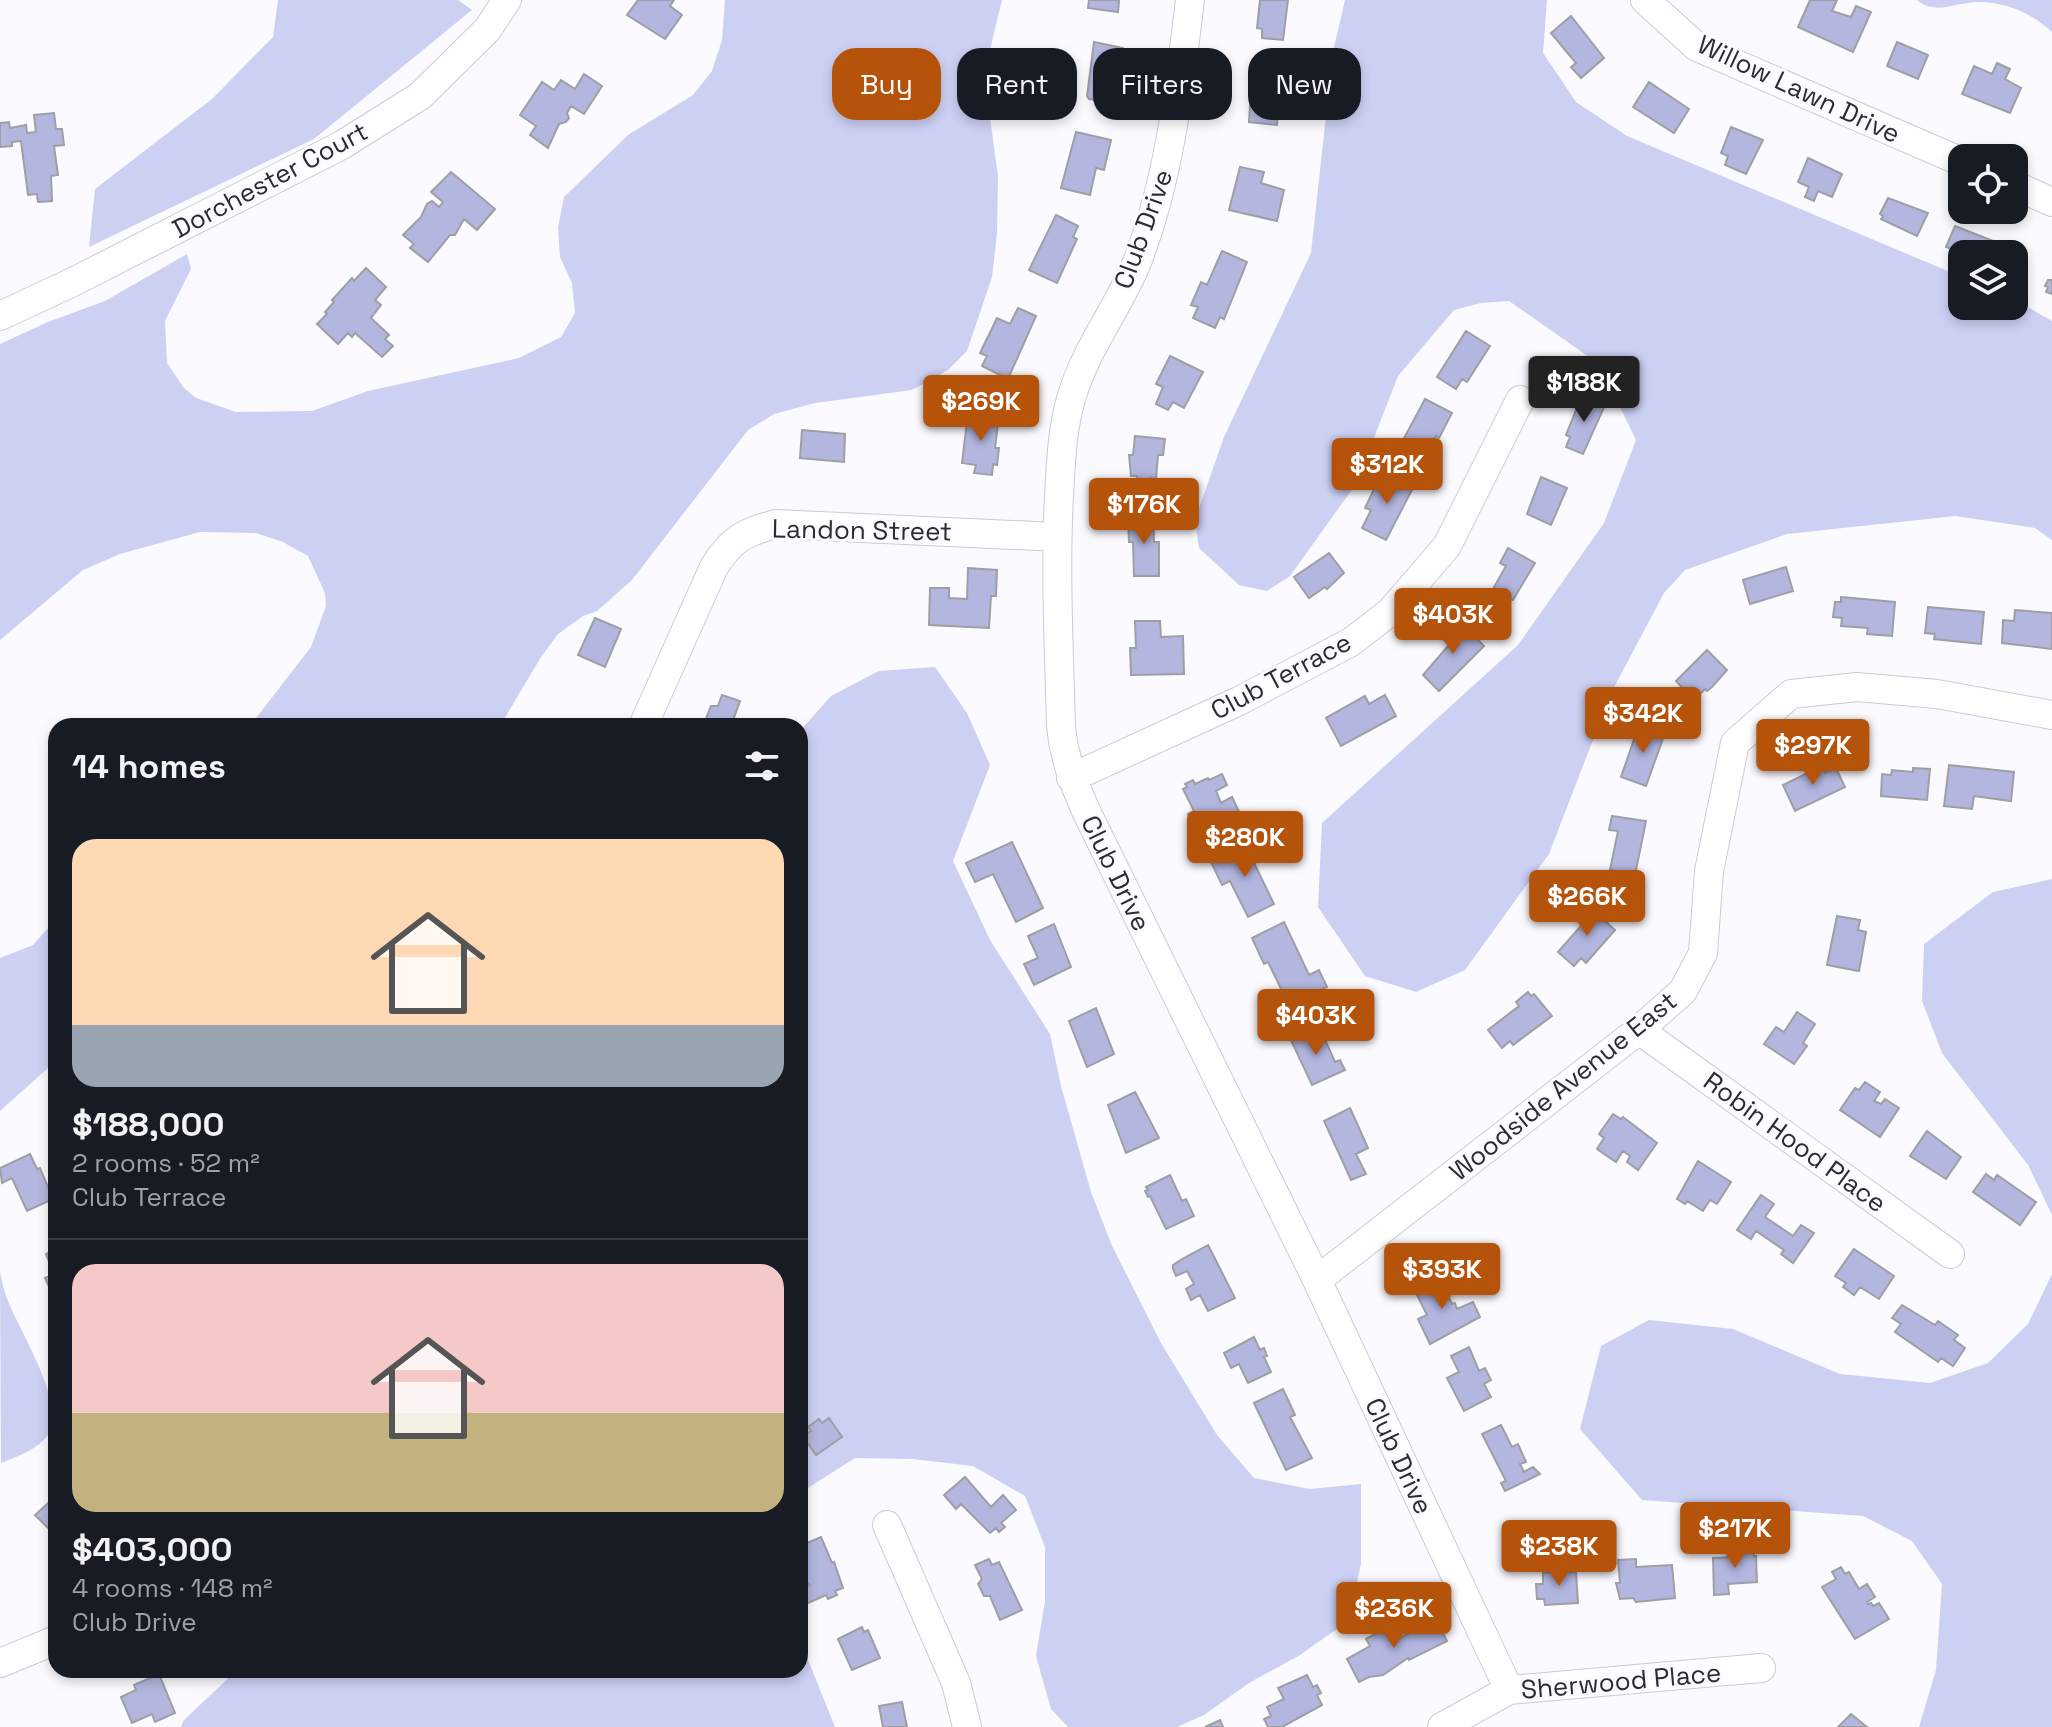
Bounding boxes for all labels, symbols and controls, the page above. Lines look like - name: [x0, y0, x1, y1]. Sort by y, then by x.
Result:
- street label: Willow Lawn Drive: [1692, 27, 1906, 151]
- chip: Buy: [832, 48, 941, 120]
- chip: Rent: [957, 48, 1077, 120]
- chip: Filters: [1093, 48, 1232, 120]
- chip: New: [1248, 48, 1361, 120]
- street label: Dorchester Court: [166, 114, 374, 246]
- map controls: [1948, 144, 2028, 320]
- button: locate: [1948, 144, 2028, 224]
- street label: Club Drive: [1106, 165, 1180, 293]
- button: layers: [1948, 240, 2028, 320]
- pin: $188K: [1528, 356, 1640, 424]
- text: $188K: [1547, 365, 1621, 399]
- pin: $269K: [925, 375, 1037, 443]
- text: $269K: [941, 384, 1021, 418]
- pin: $312K: [1331, 438, 1443, 506]
- text: $312K: [1350, 447, 1424, 481]
- pin: $176K: [1088, 478, 1200, 546]
- text: $176K: [1107, 487, 1181, 521]
- street label: Landon Street: [772, 511, 952, 549]
- pin: $403K: [1397, 588, 1509, 656]
- text: $403K: [1412, 597, 1494, 631]
- street label: Club Terrace: [1205, 625, 1357, 727]
- pin: $342K: [1587, 687, 1699, 755]
- text: $342K: [1603, 696, 1683, 730]
- pin: $297K: [1757, 719, 1869, 787]
- text: $297K: [1774, 728, 1852, 762]
- icon: filters: [740, 744, 784, 788]
- text: 14 homes: [72, 745, 226, 788]
- street label: Club Drive: [1073, 810, 1159, 936]
- pin: $280K: [1189, 811, 1301, 879]
- text: $280K: [1205, 820, 1285, 854]
- pin: $266K: [1531, 870, 1643, 938]
- text: $266K: [1547, 879, 1627, 913]
- icon: home: [356, 891, 500, 1035]
- street label: Woodside Avenue East: [1442, 984, 1684, 1188]
- pin: $403K: [1260, 989, 1372, 1057]
- text: $403K: [1275, 998, 1357, 1032]
- street label: Robin Hood Place: [1697, 1064, 1893, 1220]
- text: $188,000: [72, 1103, 224, 1146]
- text: 2 rooms · 52 m²: [72, 1146, 260, 1180]
- text: Club Terrace: [72, 1180, 227, 1214]
- pin: $393K: [1386, 1243, 1498, 1311]
- text: $393K: [1402, 1252, 1482, 1286]
- icon: home: [356, 1316, 500, 1460]
- street label: Club Drive: [1357, 1392, 1441, 1520]
- pin: $217K: [1679, 1502, 1791, 1570]
- text: $217K: [1698, 1511, 1772, 1545]
- pin: $238K: [1503, 1520, 1615, 1588]
- text: $403,000: [72, 1528, 233, 1571]
- text: $238K: [1520, 1529, 1598, 1563]
- text: 4 rooms · 148 m²: [72, 1571, 273, 1605]
- pin: $236K: [1338, 1582, 1450, 1650]
- text: $236K: [1354, 1591, 1434, 1625]
- text: Club Drive: [72, 1605, 197, 1639]
- street label: Sherwood Place: [1520, 1655, 1722, 1707]

